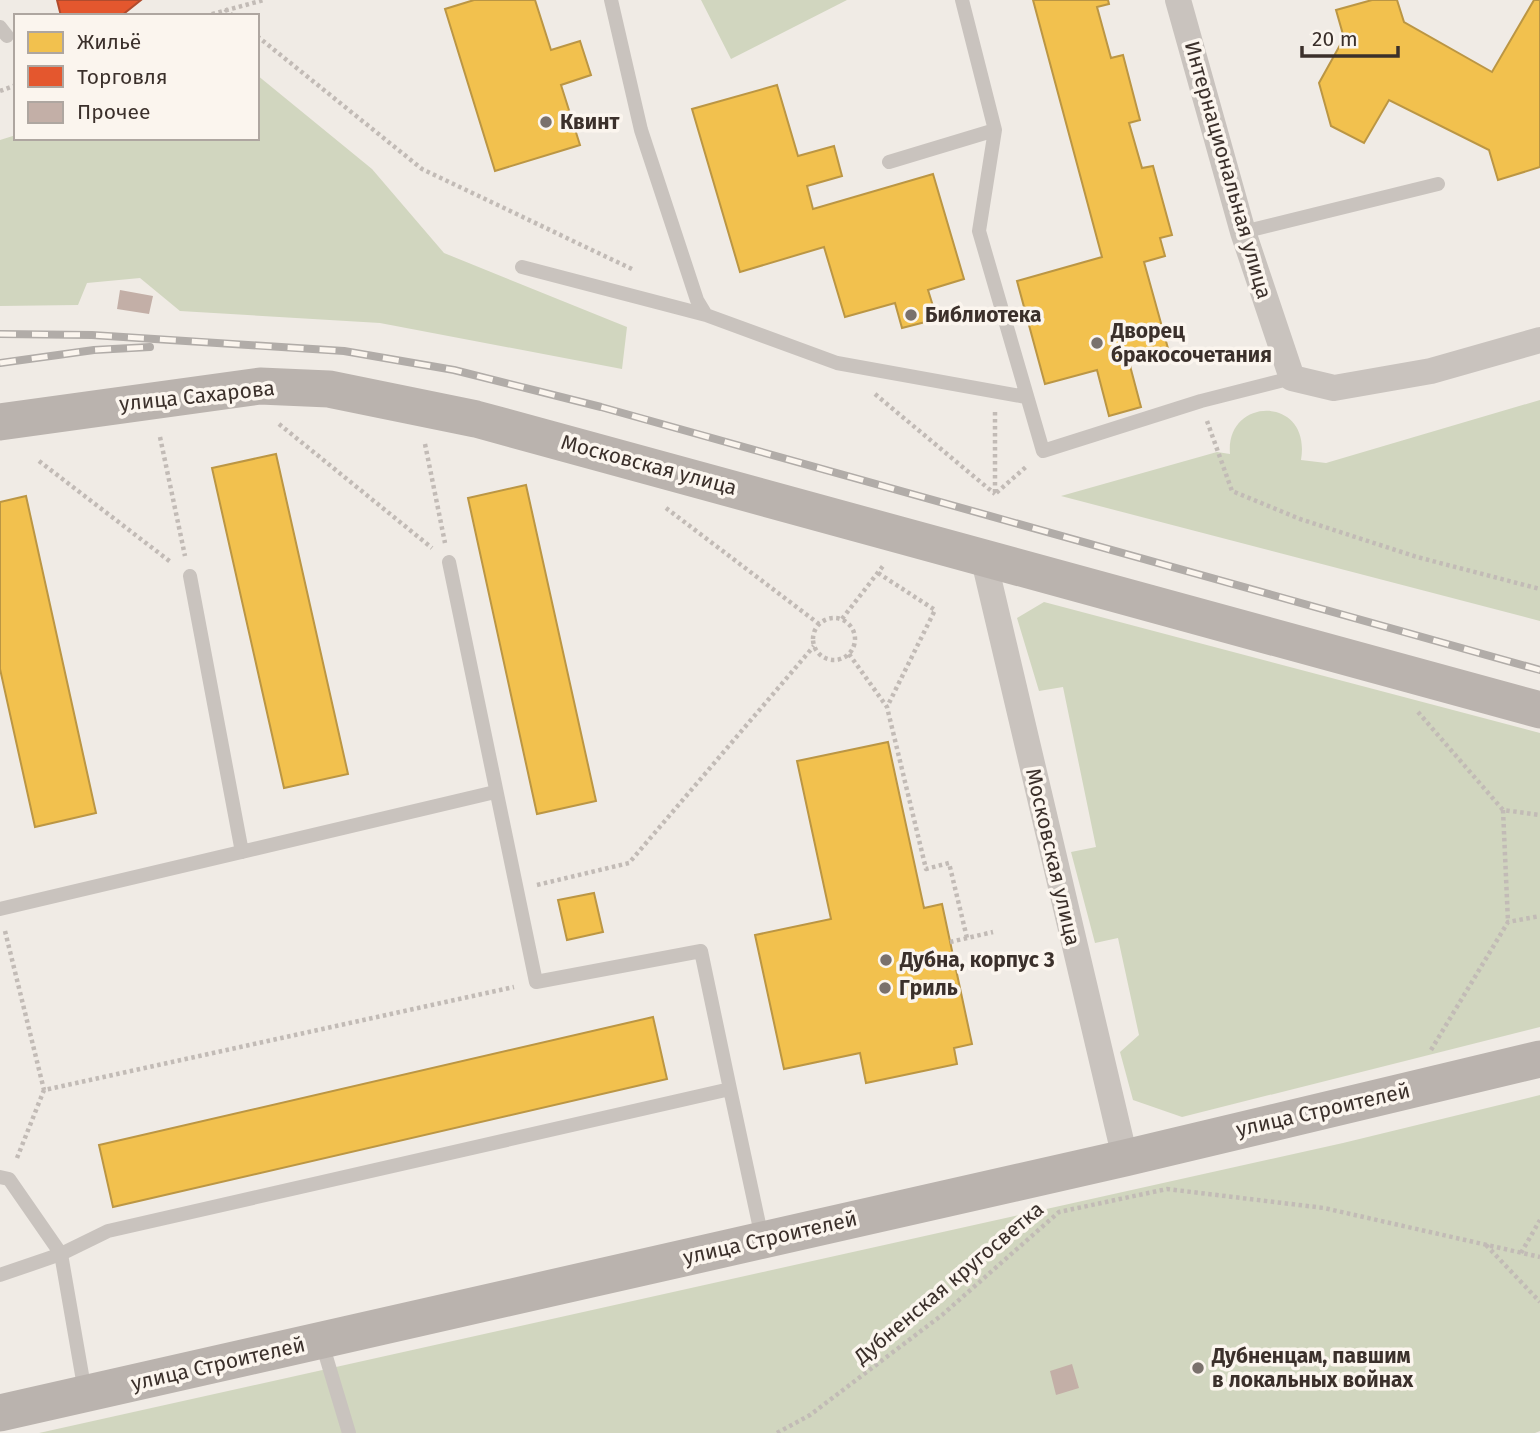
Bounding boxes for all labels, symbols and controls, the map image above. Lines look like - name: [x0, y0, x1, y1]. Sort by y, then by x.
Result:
- legend: [14, 14, 259, 140]
- scale bar: [1302, 14, 1398, 58]
- text: 20 m: [1312, 26, 1358, 52]
- text: Жильё: [77, 29, 141, 55]
- street label: Интернациональная улица: [1179, 38, 1277, 302]
- text: Торговля: [77, 64, 168, 90]
- text: Прочее: [77, 99, 150, 125]
- place label: Квинт: [560, 109, 620, 135]
- marker: Квинт: [538, 114, 554, 130]
- place label: Библиотека: [925, 302, 1042, 328]
- marker: Библиотека: [903, 307, 919, 323]
- place label: Дворец бракосочетания: [1110, 318, 1272, 368]
- marker: Дворец бракосочетания: [1089, 335, 1105, 351]
- street label: улица Сахарова: [118, 375, 276, 417]
- street label: Московская улица: [558, 429, 740, 501]
- street label: Московская улица: [1020, 766, 1086, 948]
- place label: Дубна, корпус 3: [899, 947, 1055, 973]
- marker: Дубна, корпус 3: [878, 952, 894, 968]
- place label: Гриль: [899, 975, 958, 1001]
- marker: Гриль: [877, 980, 893, 996]
- street label: улица Строителей: [1233, 1077, 1413, 1143]
- street label: Дубненская кругосветка: [848, 1196, 1049, 1371]
- street label: улица Строителей: [680, 1205, 860, 1271]
- street label: улица Строителей: [128, 1331, 308, 1397]
- place label: Дубненцам, павшим в локальных войнах: [1211, 1343, 1414, 1393]
- marker: Дубненцам, павшим в локальных войнах: [1190, 1360, 1206, 1376]

